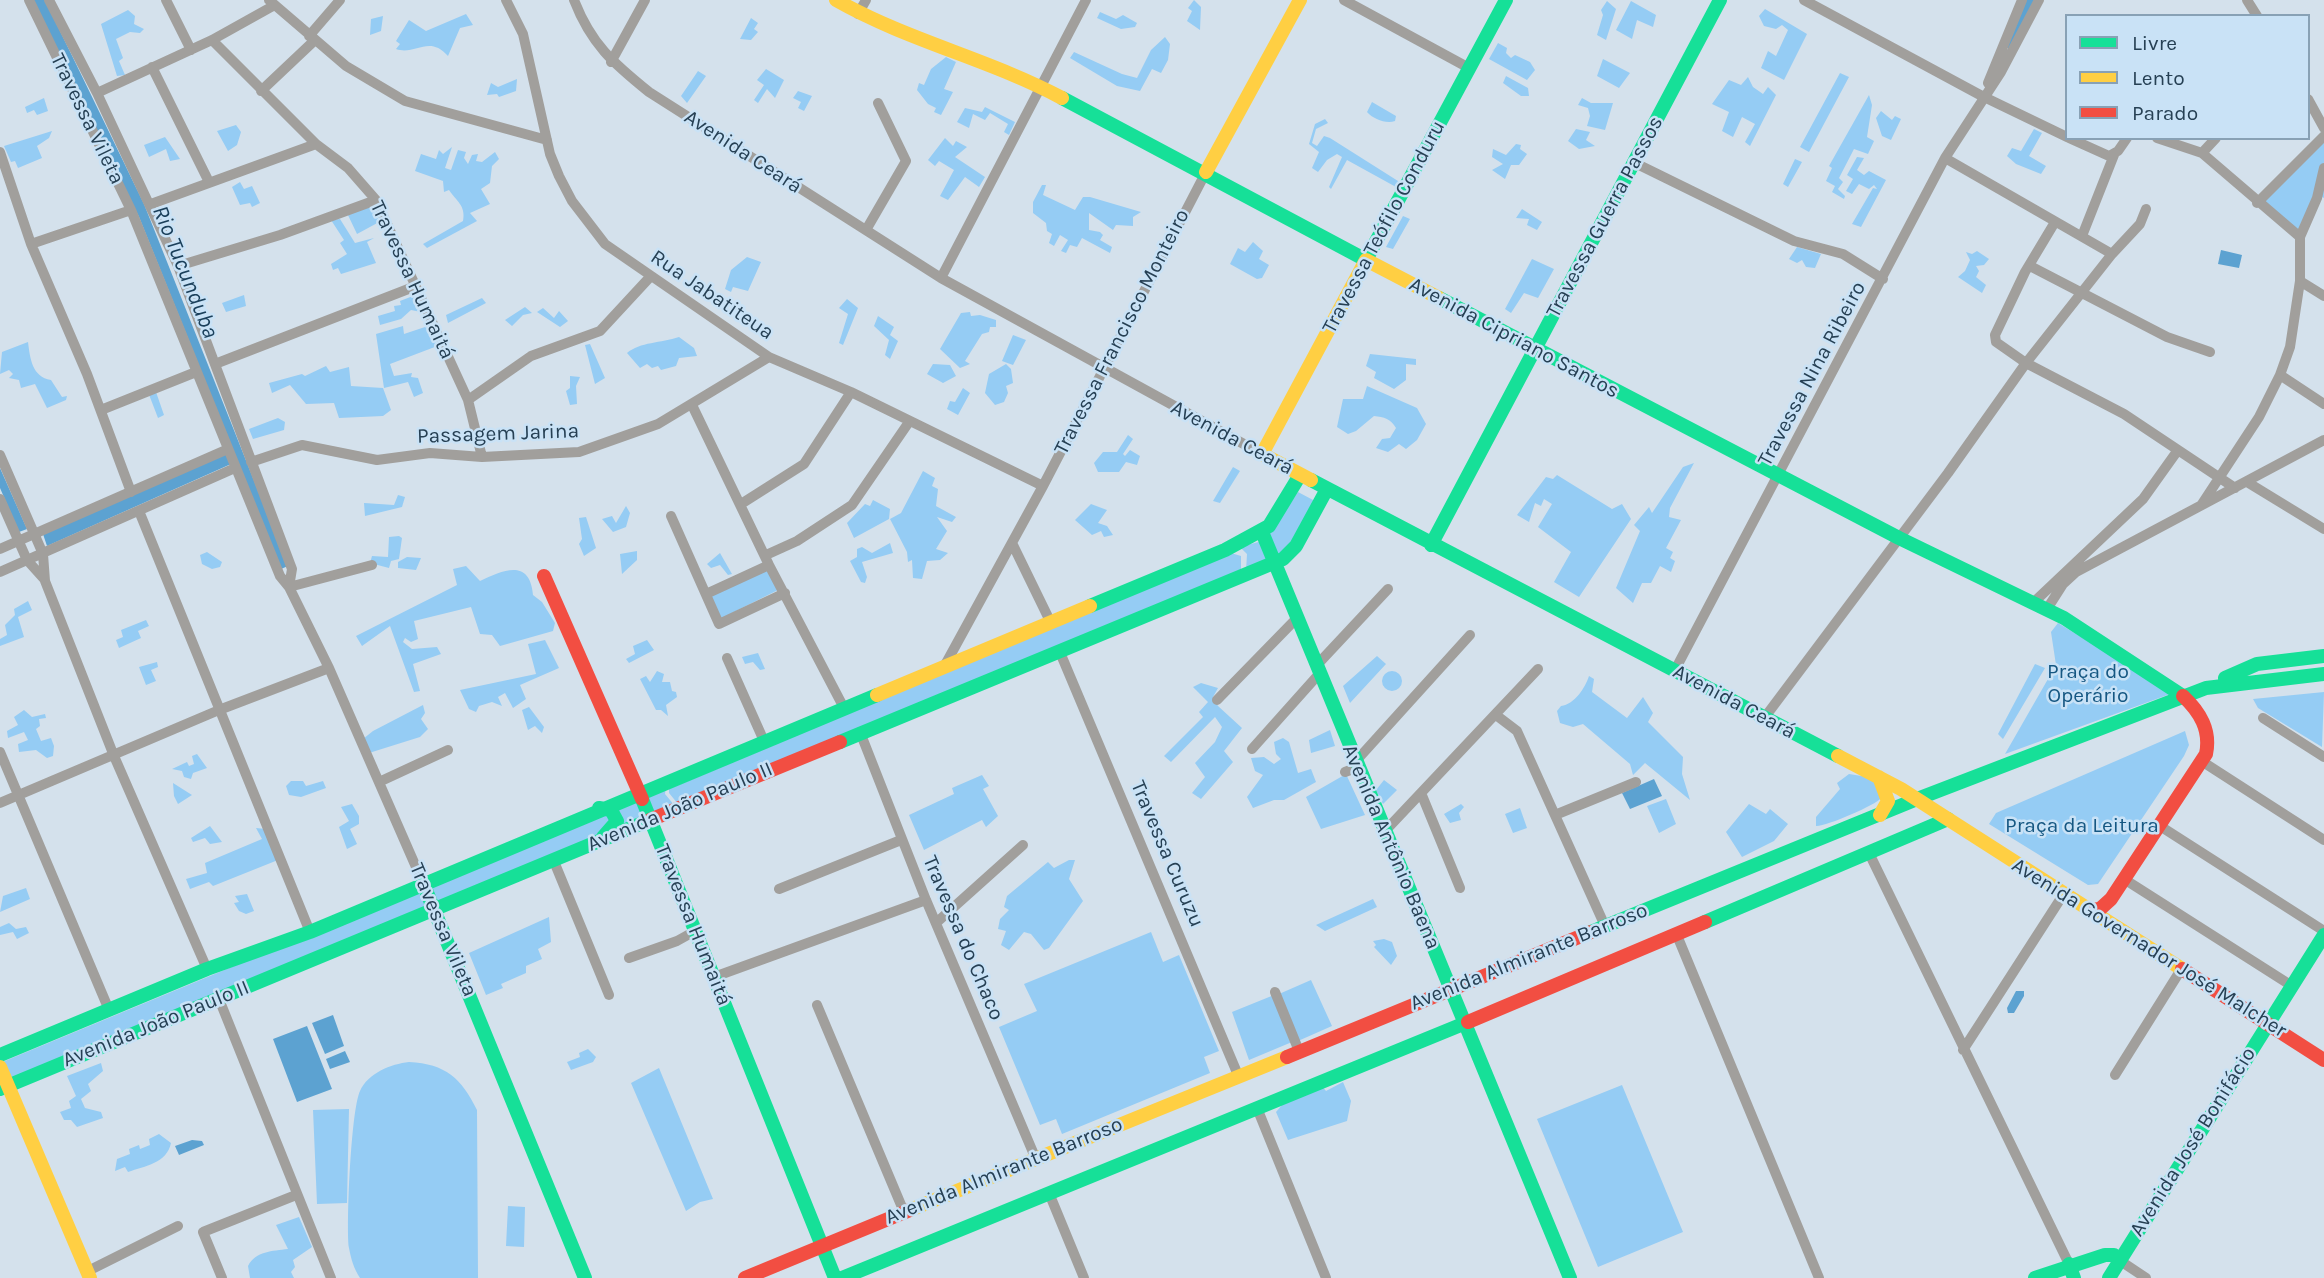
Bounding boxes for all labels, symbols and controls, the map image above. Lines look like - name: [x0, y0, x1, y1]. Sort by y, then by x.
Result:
- legend: [2065, 14, 2310, 140]
- text: Livre: [2132, 31, 2177, 55]
- street label: Travessa Vileta: [44, 50, 130, 188]
- text: Lento: [2132, 66, 2185, 90]
- text: Parado: [2132, 101, 2198, 125]
- street label: Avenida Ceará: [679, 105, 807, 199]
- street label: Travessa Guerra Passos: [1541, 112, 1669, 322]
- street label: Travessa Teófilo Conduru: [1317, 116, 1451, 338]
- street label: Travessa Humaitá: [364, 197, 460, 363]
- water label: Rio Tucunduba: [146, 202, 224, 342]
- street label: Travessa Francisco Monteiro: [1049, 205, 1195, 459]
- street label: Rua Jabatiteua: [646, 244, 778, 346]
- street label: Avenida Cipriano Santos: [1405, 272, 1623, 404]
- street label: Travessa Nina Ribeiro: [1753, 277, 1871, 471]
- street label: Avenida Ceará: [1166, 395, 1298, 481]
- street label: Passagem Jarina: [417, 419, 579, 449]
- street label: Avenida Ceará: [1668, 659, 1800, 745]
- park label: Praça do Operário: [2047, 659, 2129, 709]
- street label: Avenida Antônio Baena: [1336, 741, 1446, 953]
- street label: Avenida João Paulo II: [584, 757, 776, 857]
- street label: Travessa Curuzu: [1125, 777, 1209, 931]
- park label: Praça da Leitura: [2005, 813, 2159, 839]
- street label: Travessa Humaitá: [649, 841, 737, 1009]
- street label: Travessa do Chaco: [917, 852, 1009, 1024]
- street label: Avenida Governador José Malcher: [2007, 853, 2291, 1043]
- street label: Travessa Vileta: [404, 860, 482, 1000]
- street label: Avenida Almirante Barroso: [1407, 898, 1651, 1016]
- street label: Avenida João Paulo II: [59, 975, 253, 1073]
- street label: Avenida José Bonifácio: [2124, 1043, 2262, 1241]
- street label: Avenida Almirante Barroso: [882, 1112, 1126, 1230]

